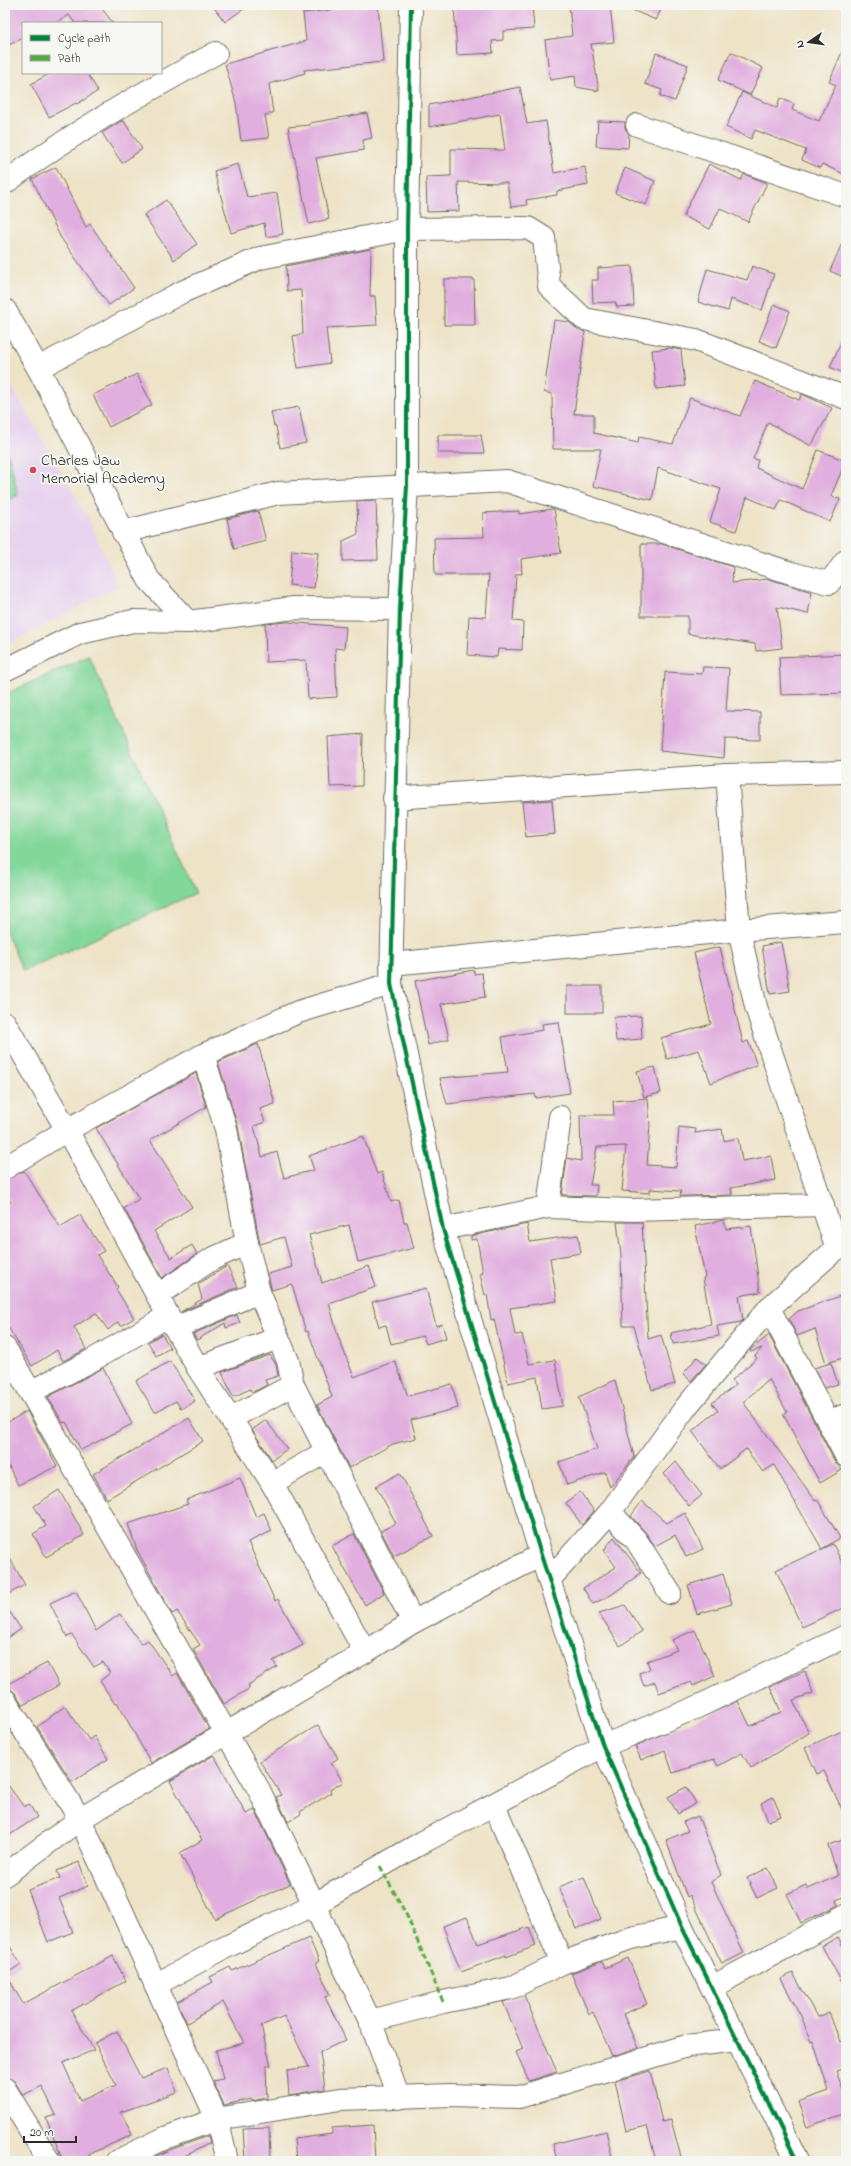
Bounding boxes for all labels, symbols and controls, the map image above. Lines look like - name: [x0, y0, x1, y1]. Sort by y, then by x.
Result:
- legend: [22, 22, 162, 74]
- north arrow: [789, 22, 829, 62]
- text: Cycle path: [58, 30, 110, 49]
- text: N: [792, 39, 809, 49]
- text: Path: [58, 50, 81, 68]
- place label: Charles Jaw Memorial Academy: [41, 449, 165, 491]
- marker: Charles Jaw Memorial Academy: [28, 465, 38, 475]
- scale bar: [24, 2118, 76, 2144]
- text: 20 m: [30, 2124, 53, 2142]

